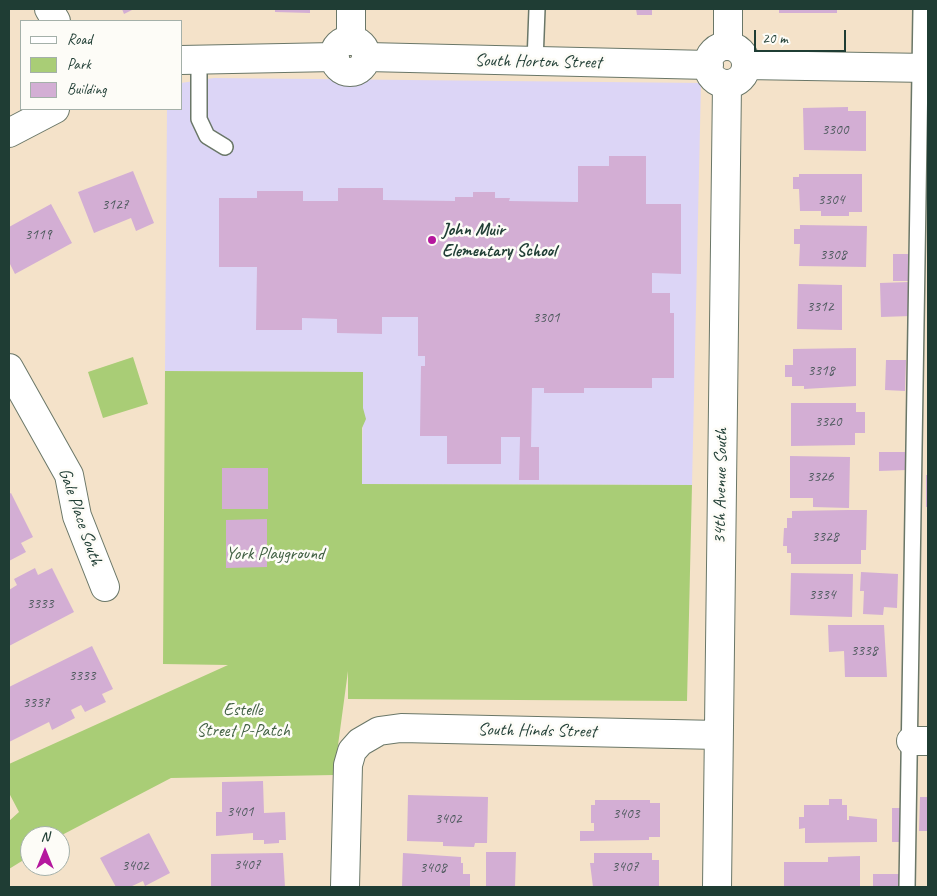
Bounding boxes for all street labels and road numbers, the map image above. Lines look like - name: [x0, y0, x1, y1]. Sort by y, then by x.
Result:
- street label: South Horton Street: [474, 50, 602, 74]
- street label: 34th Avenue South: [709, 428, 733, 544]
- street label: Gale Place South: [53, 465, 107, 569]
- street label: South Hinds Street: [478, 719, 596, 743]

